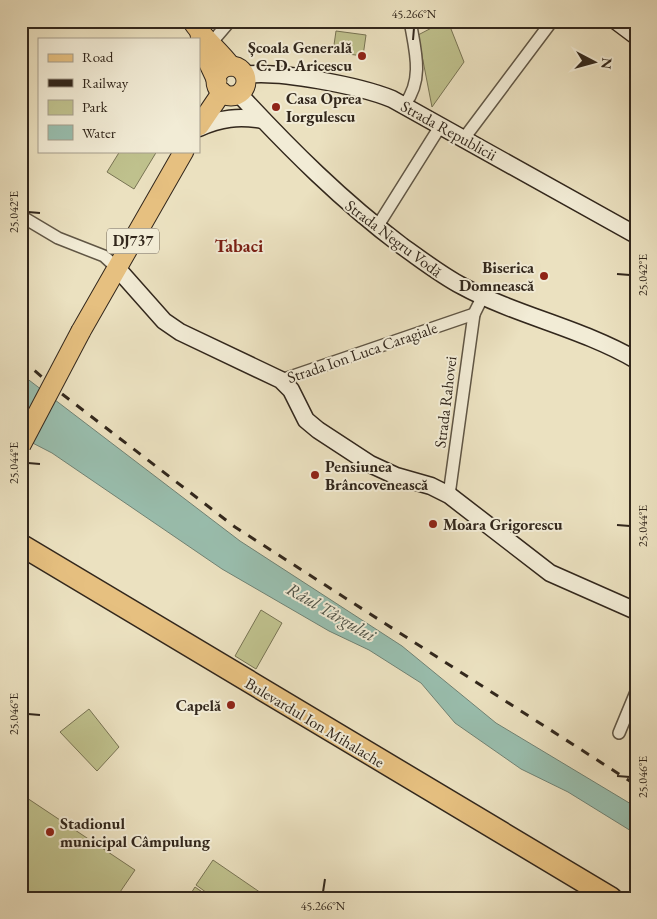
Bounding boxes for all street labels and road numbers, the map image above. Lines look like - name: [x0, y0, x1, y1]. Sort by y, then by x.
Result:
- street label: Strada Republicii: [397, 95, 500, 165]
- street label: Strada Negru Vodă: [341, 195, 447, 282]
- road number: DJ737: [107, 228, 159, 254]
- street label: Strada Ion Luca Caragiale: [284, 317, 440, 388]
- street label: Strada Rahovei: [429, 355, 462, 449]
- street label: Bulevardul Ion Mihalache: [241, 672, 388, 772]

